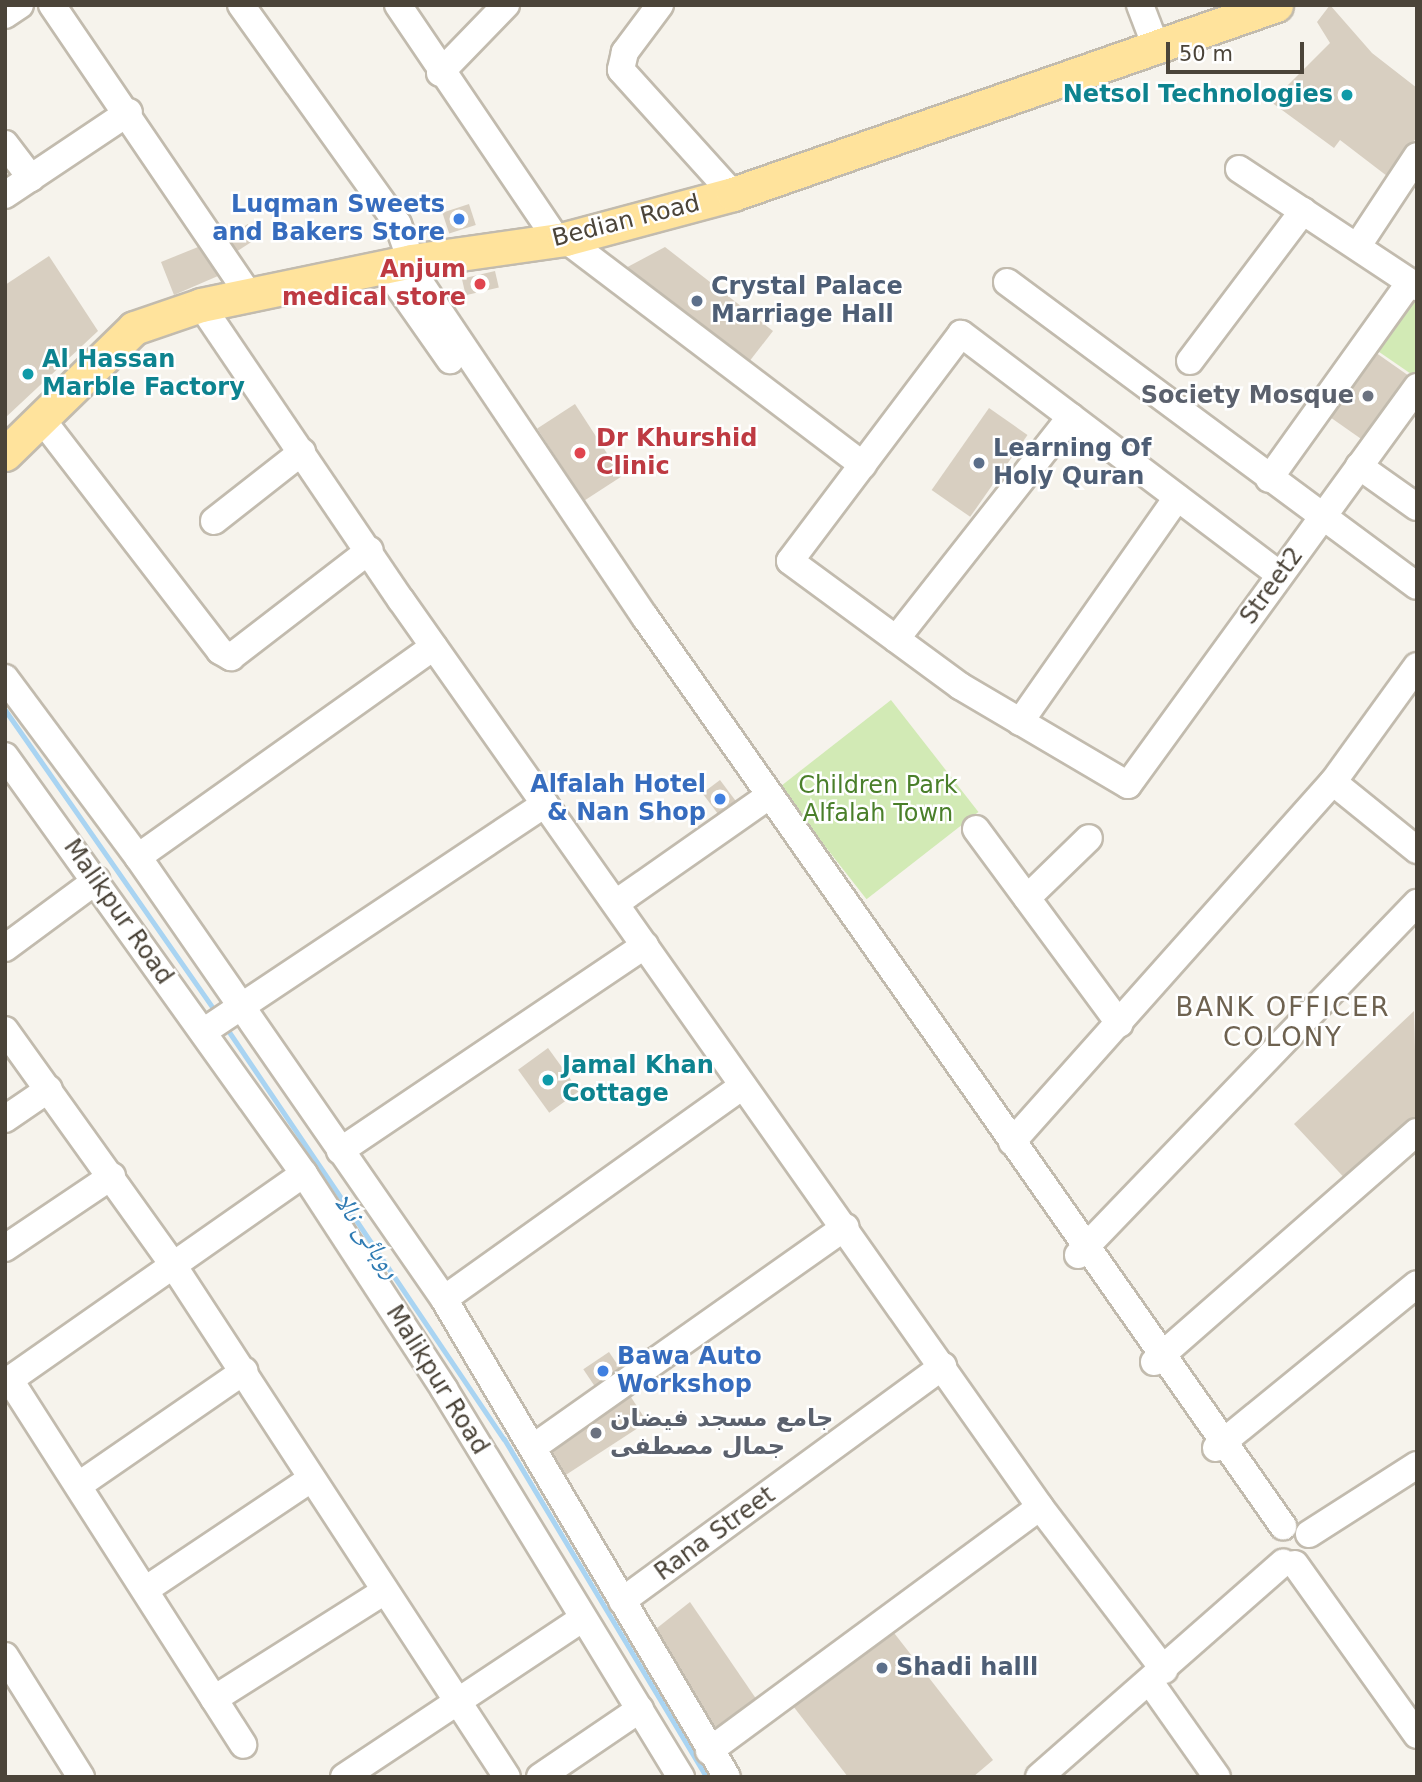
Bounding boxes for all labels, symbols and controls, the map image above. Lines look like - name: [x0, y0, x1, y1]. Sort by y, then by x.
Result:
- scale bar: [1170, 28, 1308, 72]
- text: 50 m: [1179, 42, 1233, 66]
- place label: Netsol Technologies: [1063, 81, 1333, 109]
- marker: Netsol Technologies: [1339, 87, 1355, 103]
- street label: Bedian Road: [549, 189, 703, 253]
- place label: Luqman Sweets and Bakers Store: [212, 191, 445, 247]
- marker: Luqman Sweets and Bakers Store: [451, 211, 467, 227]
- place label: Anjum medical store: [282, 256, 466, 312]
- place label: Crystal Palace Marriage Hall: [711, 273, 903, 329]
- marker: Anjum medical store: [472, 276, 488, 292]
- marker: Crystal Palace Marriage Hall: [689, 293, 705, 309]
- place label: Al Hassan Marble Factory: [42, 346, 245, 402]
- marker: Al Hassan Marble Factory: [20, 366, 36, 382]
- place label: Society Mosque: [1141, 382, 1354, 410]
- marker: Society Mosque: [1360, 388, 1376, 404]
- place label: Dr Khurshid Clinic: [596, 425, 757, 481]
- place label: Learning Of Holy Quran: [993, 435, 1151, 491]
- marker: Dr Khurshid Clinic: [570, 443, 590, 463]
- marker: Learning Of Holy Quran: [971, 455, 987, 471]
- street label: Street2: [1234, 542, 1310, 630]
- place label: Alfalah Hotel & Nan Shop: [530, 771, 706, 827]
- park label: Children Park Alfalah Town: [798, 772, 958, 828]
- marker: Alfalah Hotel & Nan Shop: [712, 791, 728, 807]
- street label: Malikpur Road: [57, 834, 179, 990]
- district label: BANK OFFICER COLONY: [1177, 992, 1389, 1054]
- place label: Jamal Khan Cottage: [562, 1052, 714, 1108]
- marker: Jamal Khan Cottage: [540, 1072, 556, 1088]
- water label: روہائی نالا: [327, 1187, 407, 1285]
- street label: Malikpur Road: [380, 1300, 494, 1460]
- place label: Bawa Auto Workshop: [617, 1343, 762, 1399]
- marker: Bawa Auto Workshop: [595, 1363, 611, 1379]
- place label: جامع مسجد فیضان جمال مصطفی: [610, 1405, 833, 1461]
- marker: جامع مسجد فیضان جمال مصطفی: [588, 1425, 604, 1441]
- street label: Rana Street: [649, 1481, 781, 1587]
- place label: Shadi halll: [896, 1654, 1038, 1682]
- marker: Shadi halll: [874, 1660, 890, 1676]

